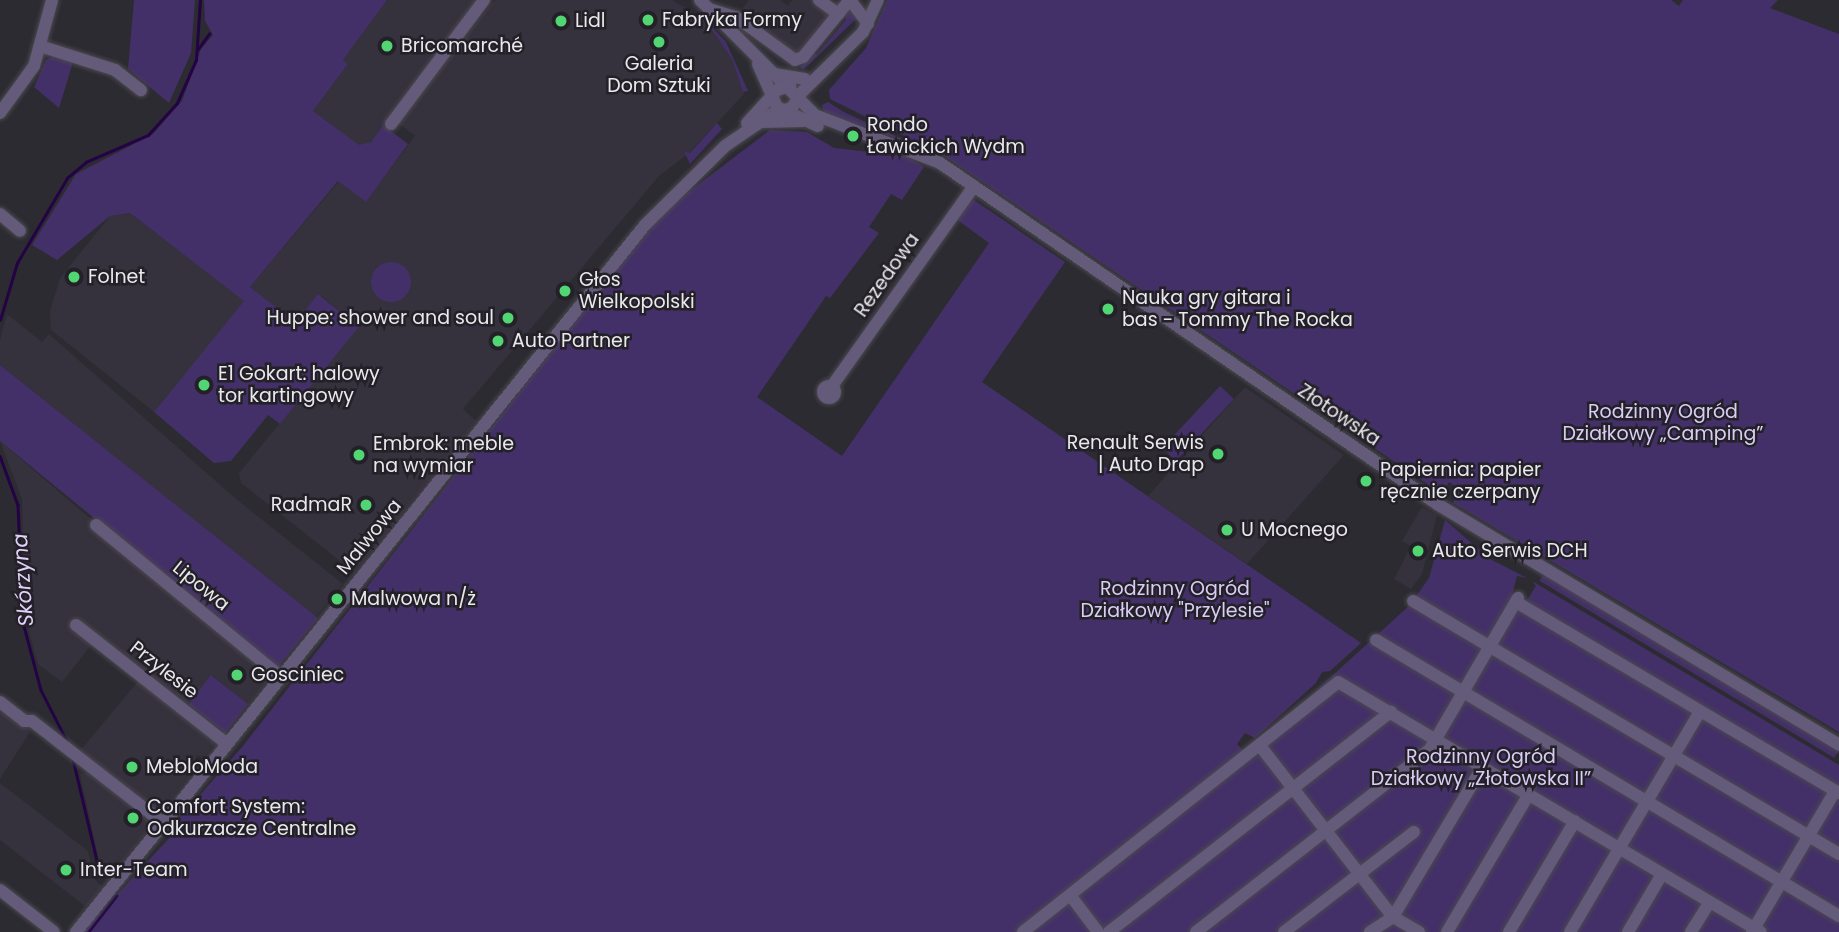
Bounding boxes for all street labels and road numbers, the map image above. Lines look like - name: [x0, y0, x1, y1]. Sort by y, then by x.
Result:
- street label: Rezedowa: [850, 229, 924, 321]
- street label: Złotowska: [1293, 379, 1385, 451]
- street label: Malwowa: [332, 495, 406, 579]
- street label: Lipowa: [168, 556, 234, 616]
- street label: Przylesie: [125, 636, 203, 704]

